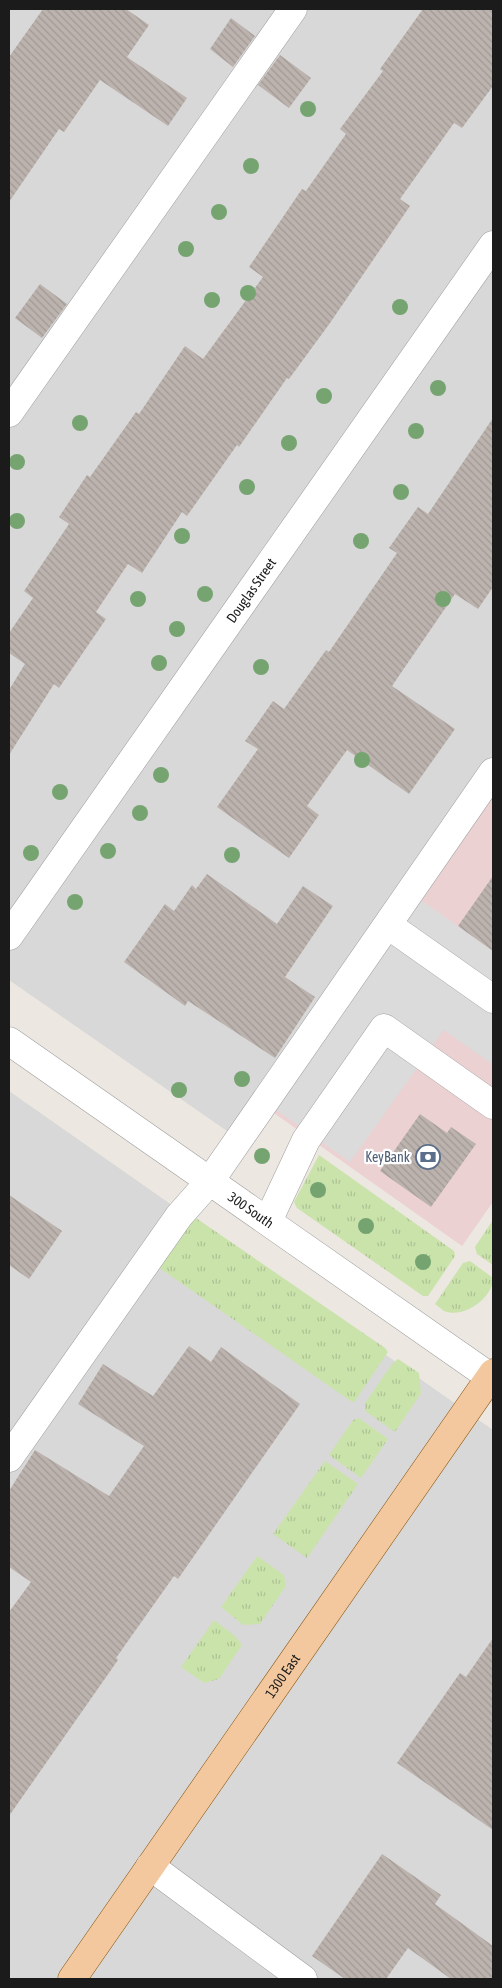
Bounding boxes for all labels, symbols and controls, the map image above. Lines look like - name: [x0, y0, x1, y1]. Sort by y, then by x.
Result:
- street label: Douglas Street: [223, 555, 279, 626]
- bank icon: KeyBank: [415, 1144, 441, 1170]
- place label: KeyBank: [365, 1149, 410, 1165]
- street label: 300 South: [225, 1189, 277, 1231]
- street label: 1300 East: [262, 1651, 303, 1701]

